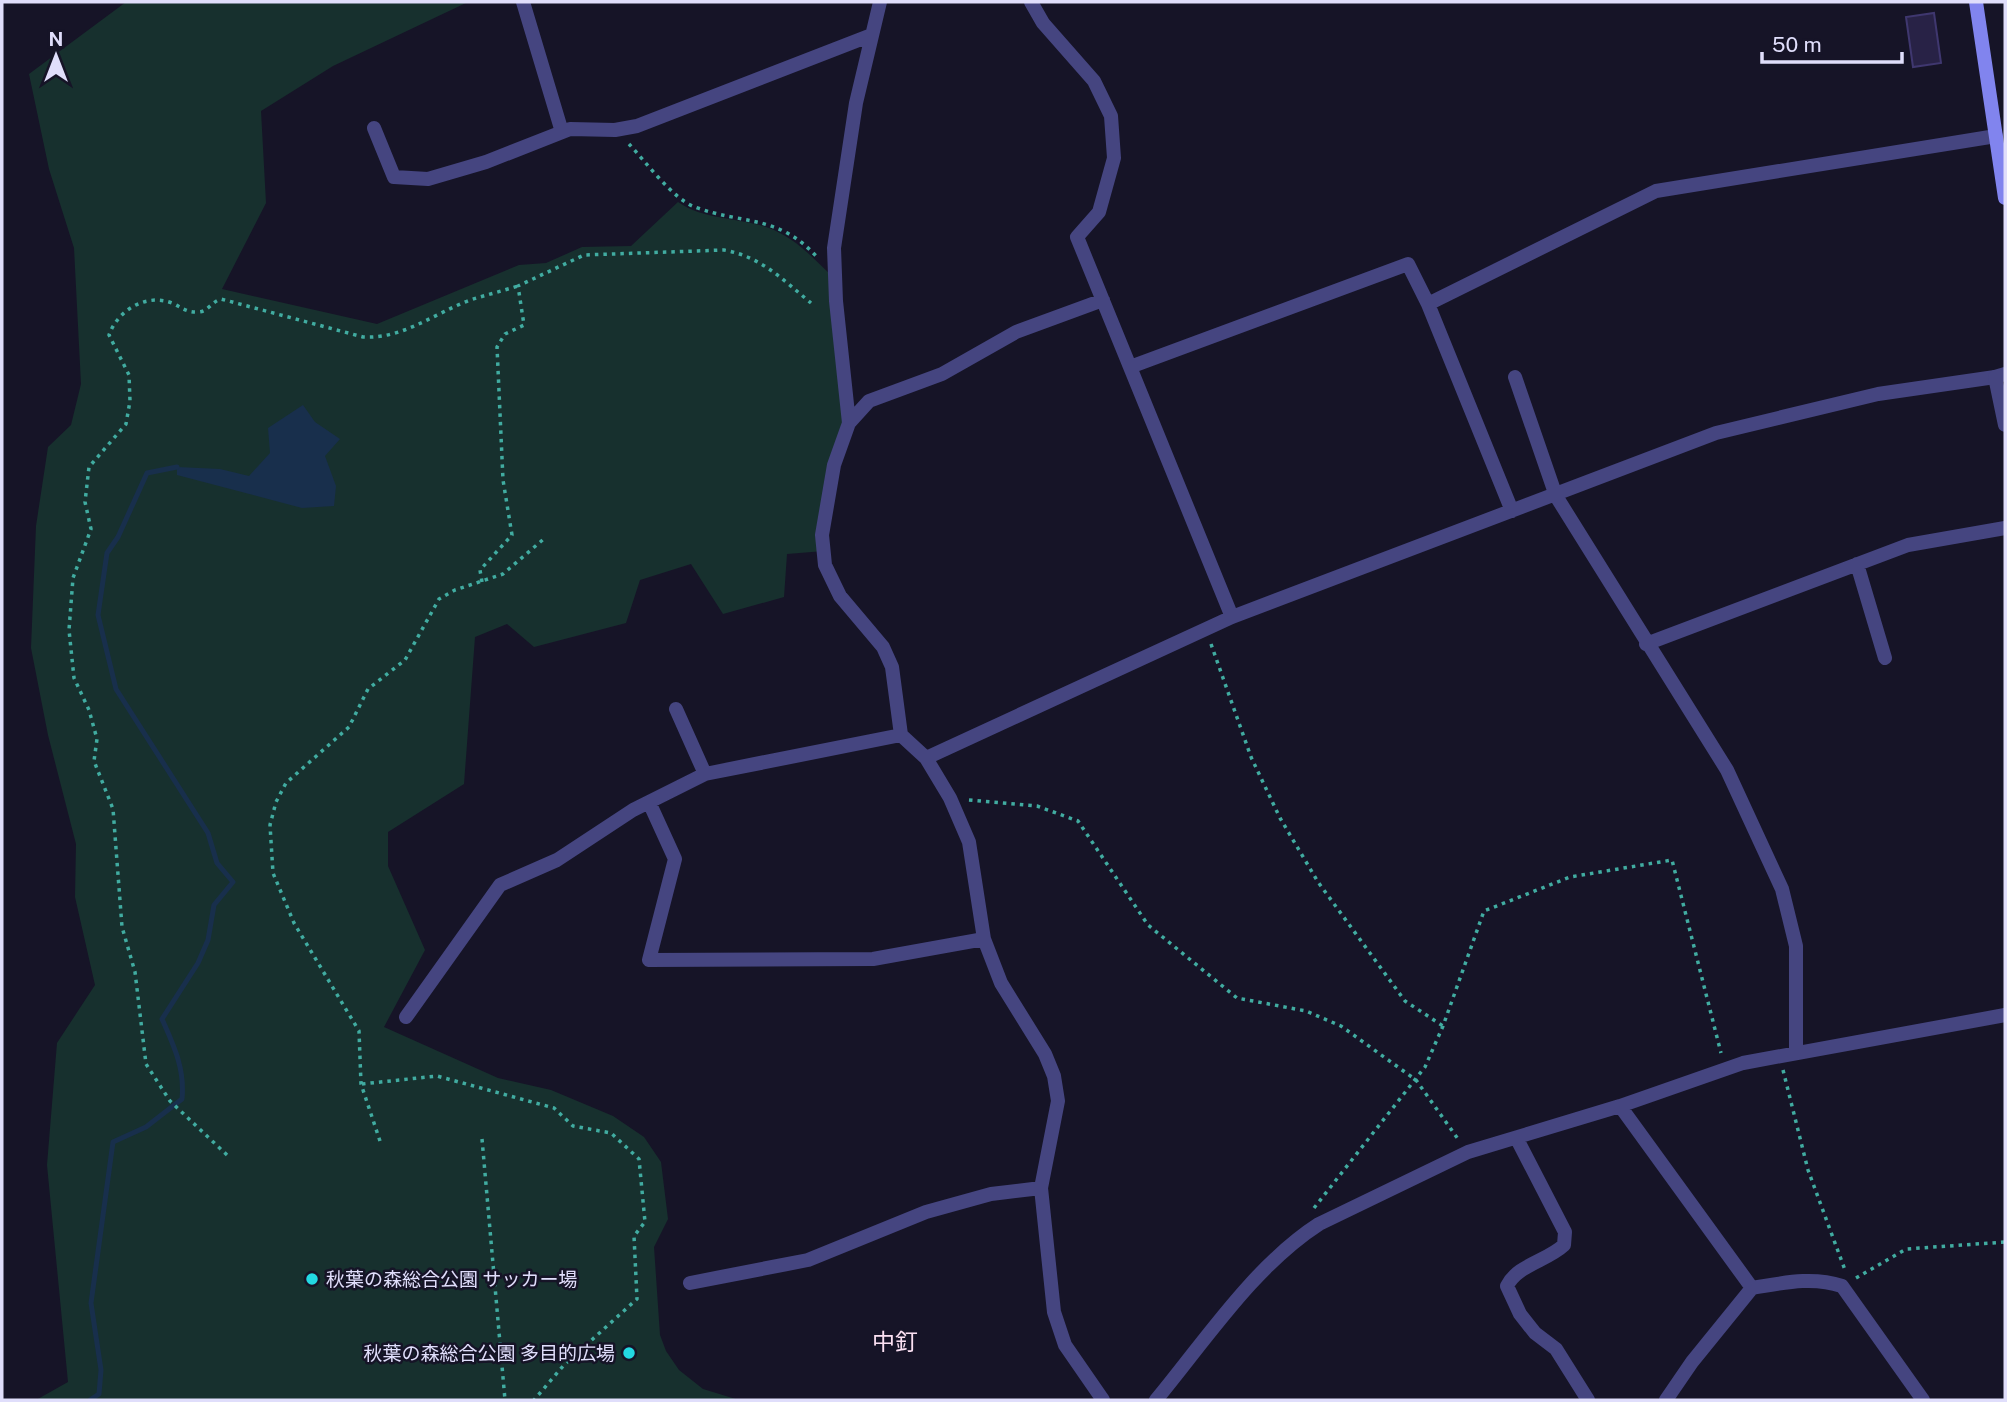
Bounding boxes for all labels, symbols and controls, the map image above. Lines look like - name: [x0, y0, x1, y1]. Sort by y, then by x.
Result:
- north arrow: [21, 21, 91, 91]
- scale bar: [1762, 21, 1902, 65]
- text: N: [49, 28, 63, 50]
- text: 50 m: [1772, 32, 1822, 57]
- place label: 秋葉の森総合公園 サッカー場: [326, 1268, 578, 1290]
- marker: 秋葉の森総合公園 サッカー場: [304, 1271, 320, 1287]
- district label: 中釘: [872, 1328, 918, 1355]
- place label: 秋葉の森総合公園 多目的広場: [363, 1342, 615, 1364]
- marker: 秋葉の森総合公園 多目的広場: [621, 1345, 637, 1361]

